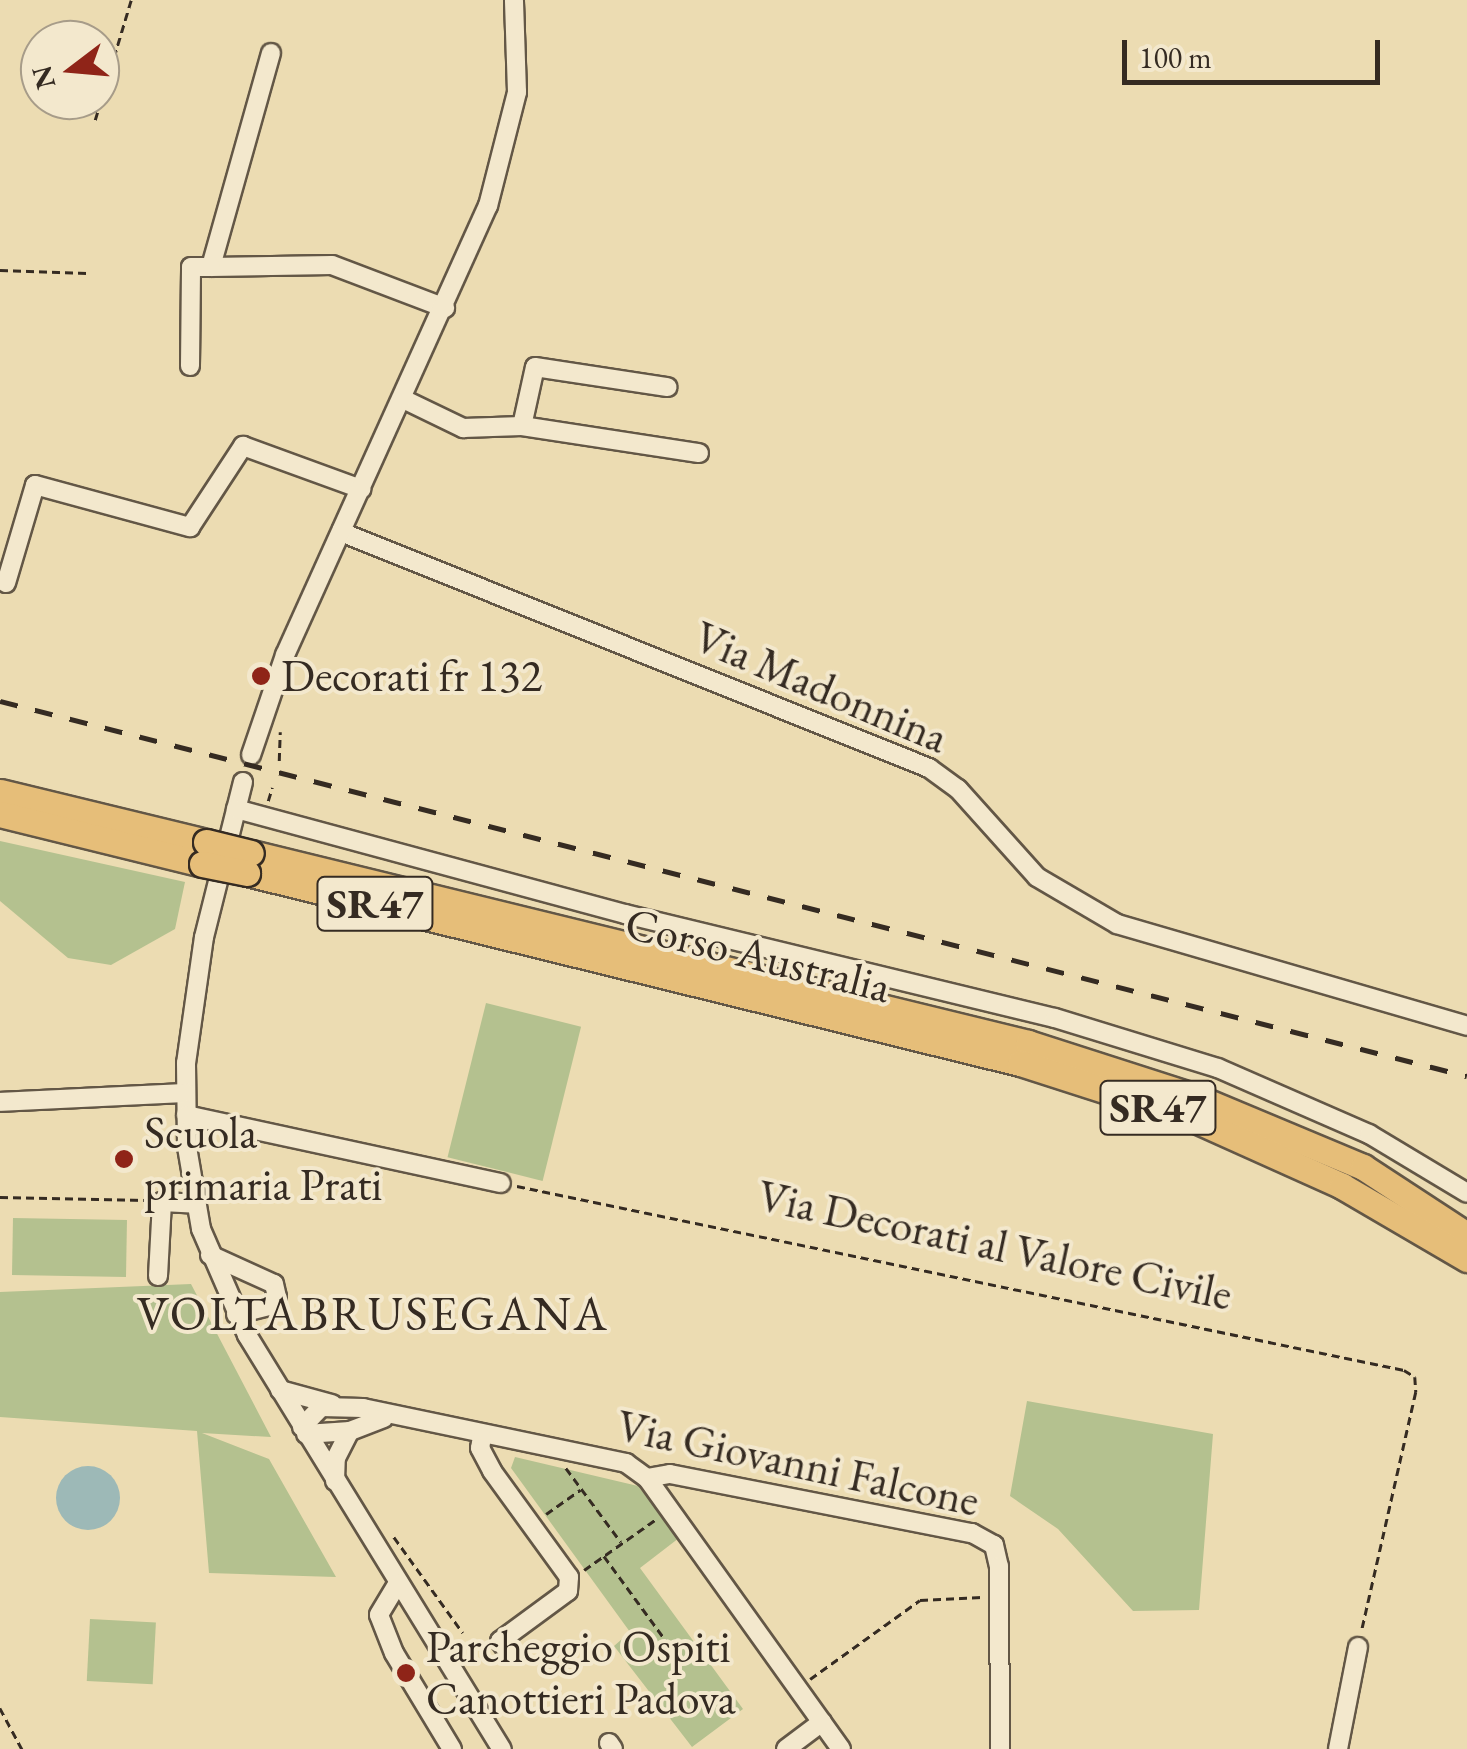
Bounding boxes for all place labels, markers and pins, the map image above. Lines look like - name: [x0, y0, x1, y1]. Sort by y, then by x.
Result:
- place label: Decorati fr 132: [281, 649, 542, 703]
- marker: Decorati fr 132: [250, 665, 272, 687]
- place label: Scuola primaria Prati: [144, 1106, 382, 1212]
- marker: Scuola primaria Prati: [113, 1148, 135, 1170]
- place label: Parcheggio Ospiti Canottieri Padova: [426, 1620, 736, 1726]
- marker: Parcheggio Ospiti Canottieri Padova: [395, 1662, 417, 1684]

